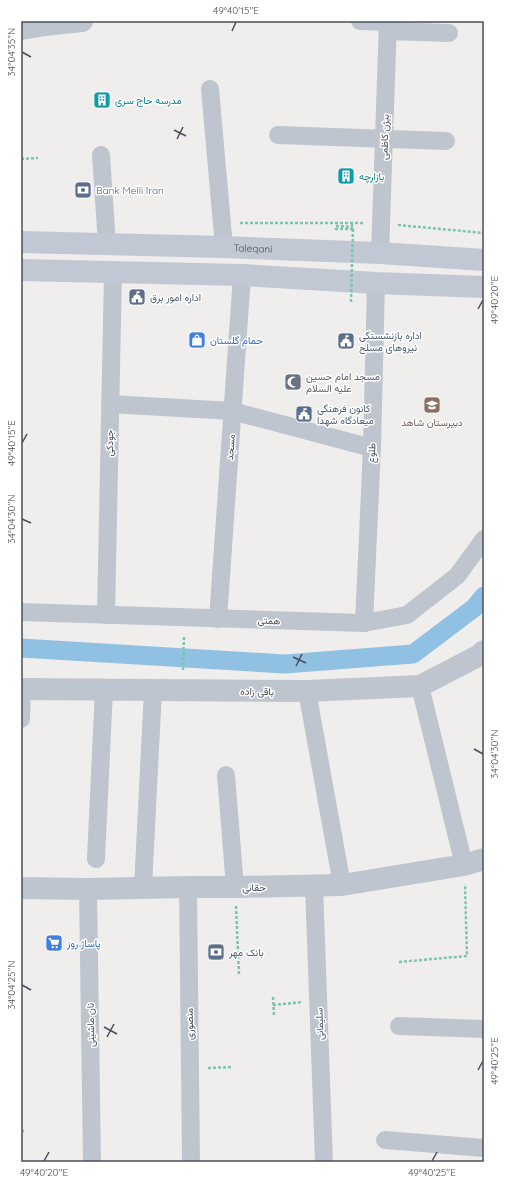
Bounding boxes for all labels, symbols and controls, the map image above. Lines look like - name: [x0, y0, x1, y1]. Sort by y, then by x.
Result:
- text: 49°40'15"E: [213, 4, 259, 17]
- text: 34°04'35"N: [5, 28, 18, 76]
- building icon: مدرسه حاج سری: [92, 90, 112, 110]
- place label: مدرسه حاج سری: [115, 94, 182, 107]
- street label: بیژن کاظمی: [377, 114, 392, 160]
- building icon: بازارچه: [336, 166, 356, 186]
- place label: بازارچه: [359, 170, 384, 184]
- bank icon: Bank Melli Iran: [73, 180, 93, 200]
- place label: Bank Melli Iran: [96, 184, 164, 197]
- street label: Taleqani: [233, 241, 273, 256]
- text: 49°40'20"E: [488, 276, 501, 324]
- public building icon: اداره امور برق: [127, 287, 147, 307]
- place label: اداره امور برق: [150, 291, 201, 304]
- place label: اداره بازنشستگی نیروهای مسلح: [359, 329, 422, 354]
- shop icon: حمام گلستان: [187, 330, 207, 350]
- public building icon: اداره بازنشستگی نیروهای مسلح: [336, 331, 356, 351]
- place label: حمام گلستان: [210, 334, 263, 347]
- place label: مسجد امام حسین علیه السلام: [306, 370, 380, 395]
- mosque icon: مسجد امام حسین علیه السلام: [283, 372, 303, 392]
- school or university icon: دبیرستان شاهد: [422, 395, 442, 415]
- place label: کانون فرهنگی میعادگاه شهدا: [317, 402, 374, 427]
- public building icon: کانون فرهنگی میعادگاه شهدا: [294, 404, 314, 424]
- place label: دبیرستان شاهد: [401, 416, 463, 429]
- text: 49°40'15"E: [5, 420, 18, 466]
- street label: جودکی: [103, 429, 116, 456]
- street label: مسجد: [223, 434, 238, 460]
- street label: طلوع: [365, 442, 378, 463]
- text: 34°04'30"N: [5, 494, 18, 544]
- street label: همتی: [257, 614, 281, 627]
- street label: باقی زاده: [240, 685, 274, 698]
- text: 34°04'30"N: [488, 729, 501, 779]
- street label: حقانی: [242, 881, 266, 894]
- supermarket icon: پاساژ روز: [44, 933, 64, 953]
- place label: پاساژ روز: [66, 937, 101, 951]
- bank icon: بانک مهر: [206, 942, 226, 962]
- place label: بانک مهر: [228, 946, 264, 959]
- text: 34°04'25"N: [5, 960, 18, 1010]
- street label: نان ماشینی: [84, 1003, 97, 1047]
- street label: سلیمانی: [312, 1007, 327, 1040]
- street label: منصوری: [183, 1008, 196, 1040]
- text: 49°40'25"E: [488, 1037, 501, 1085]
- text: 49°40'20"E: [20, 1166, 68, 1179]
- text: 49°40'25"E: [408, 1166, 456, 1179]

